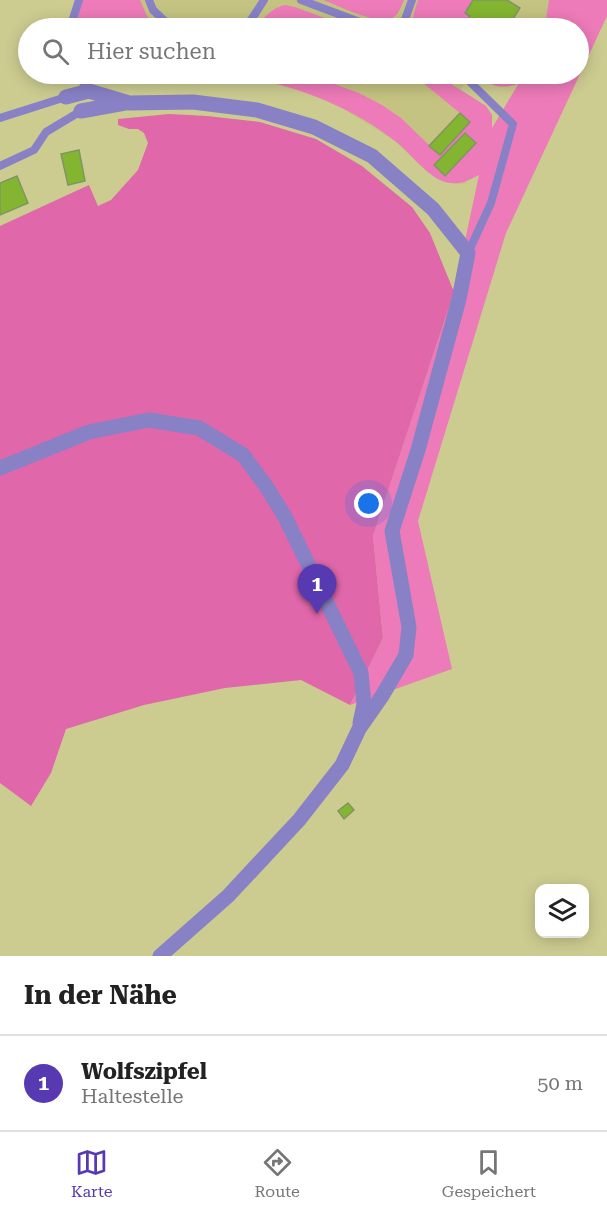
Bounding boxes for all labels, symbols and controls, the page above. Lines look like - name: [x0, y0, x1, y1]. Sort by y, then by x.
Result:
- search box: [18, 18, 589, 84]
- icon: search: [39, 35, 72, 68]
- text: Hier suchen: [87, 39, 216, 64]
- your location: [354, 489, 383, 518]
- pin: 1: [298, 564, 336, 614]
- map controls: [535, 884, 589, 938]
- button: layers: [535, 884, 589, 938]
- text: In der Nähe: [24, 980, 177, 1010]
- text: Wolfszipfel: [81, 1059, 207, 1084]
- text: 1: [38, 1071, 49, 1095]
- text: 50 m: [537, 1071, 583, 1095]
- text: Haltestelle: [81, 1084, 184, 1108]
- tab: Karte: [71, 1146, 112, 1201]
- tab: Route: [254, 1146, 300, 1201]
- tab: Gespeichert: [442, 1146, 536, 1201]

